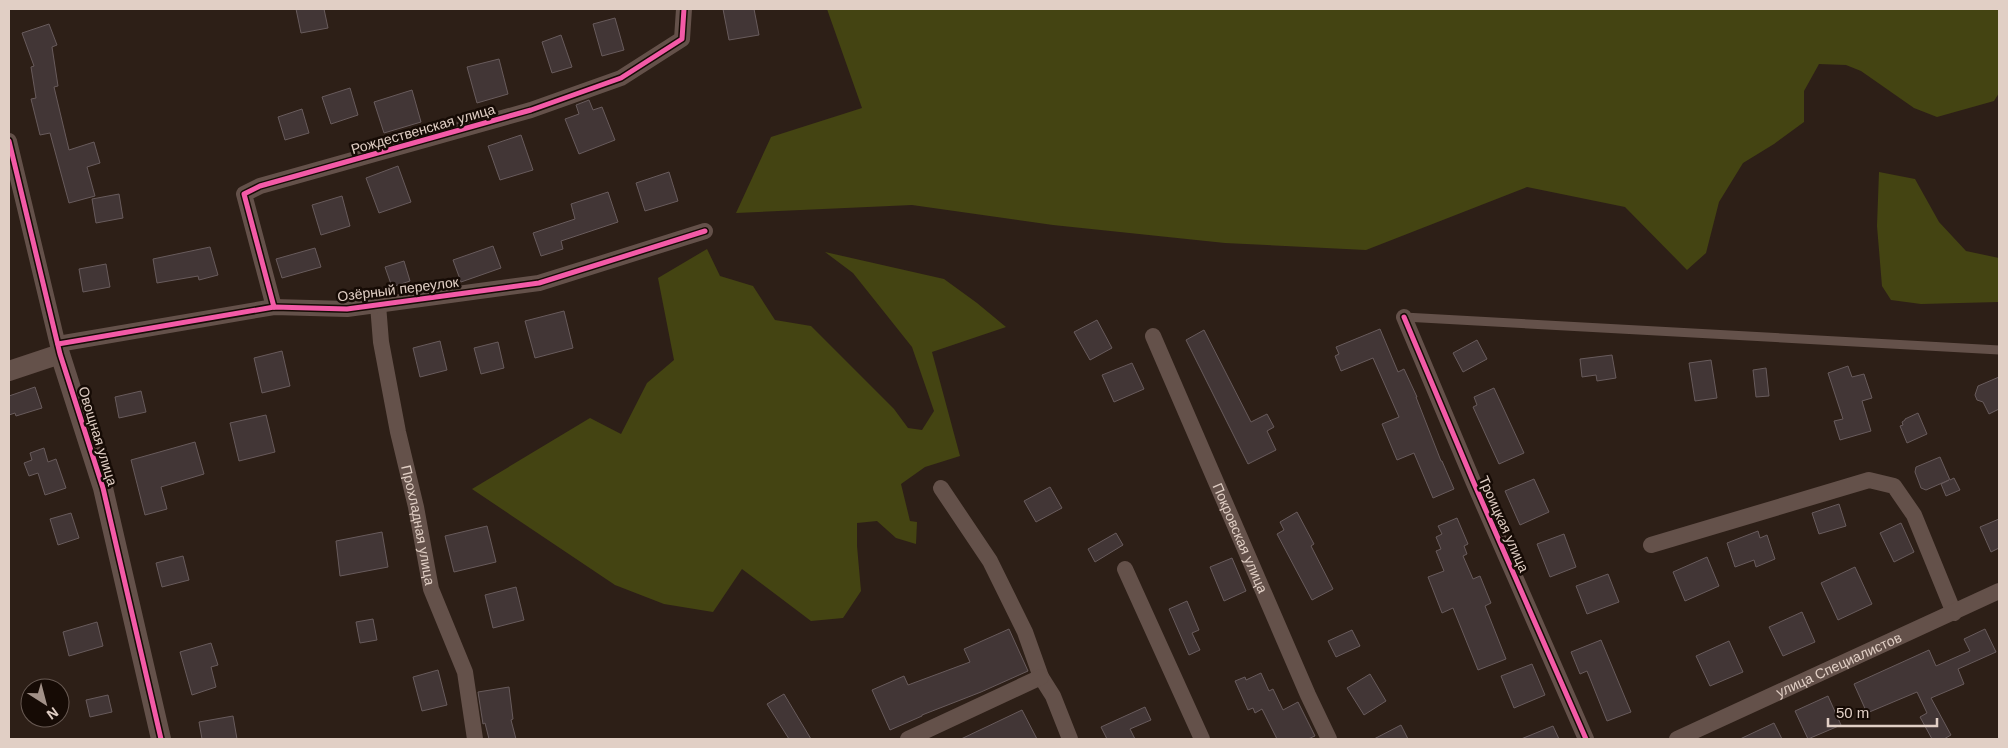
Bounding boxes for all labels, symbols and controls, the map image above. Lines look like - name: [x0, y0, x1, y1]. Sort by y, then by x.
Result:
- street label: Рождественская улица: [349, 101, 497, 157]
- street label: Озёрный переулок: [336, 274, 460, 304]
- street label: Овощная улица: [75, 384, 121, 488]
- street label: Прохладная улица: [398, 463, 438, 587]
- street label: Троицкая улица: [1476, 474, 1532, 575]
- street label: Покровская улица: [1209, 481, 1271, 596]
- street label: улица Специалистов: [1774, 629, 1904, 700]
- north arrow: [20, 678, 70, 728]
- scale bar: [1828, 696, 1937, 728]
- text: N: [44, 704, 61, 723]
- text: 50 m: [1836, 704, 1869, 721]

